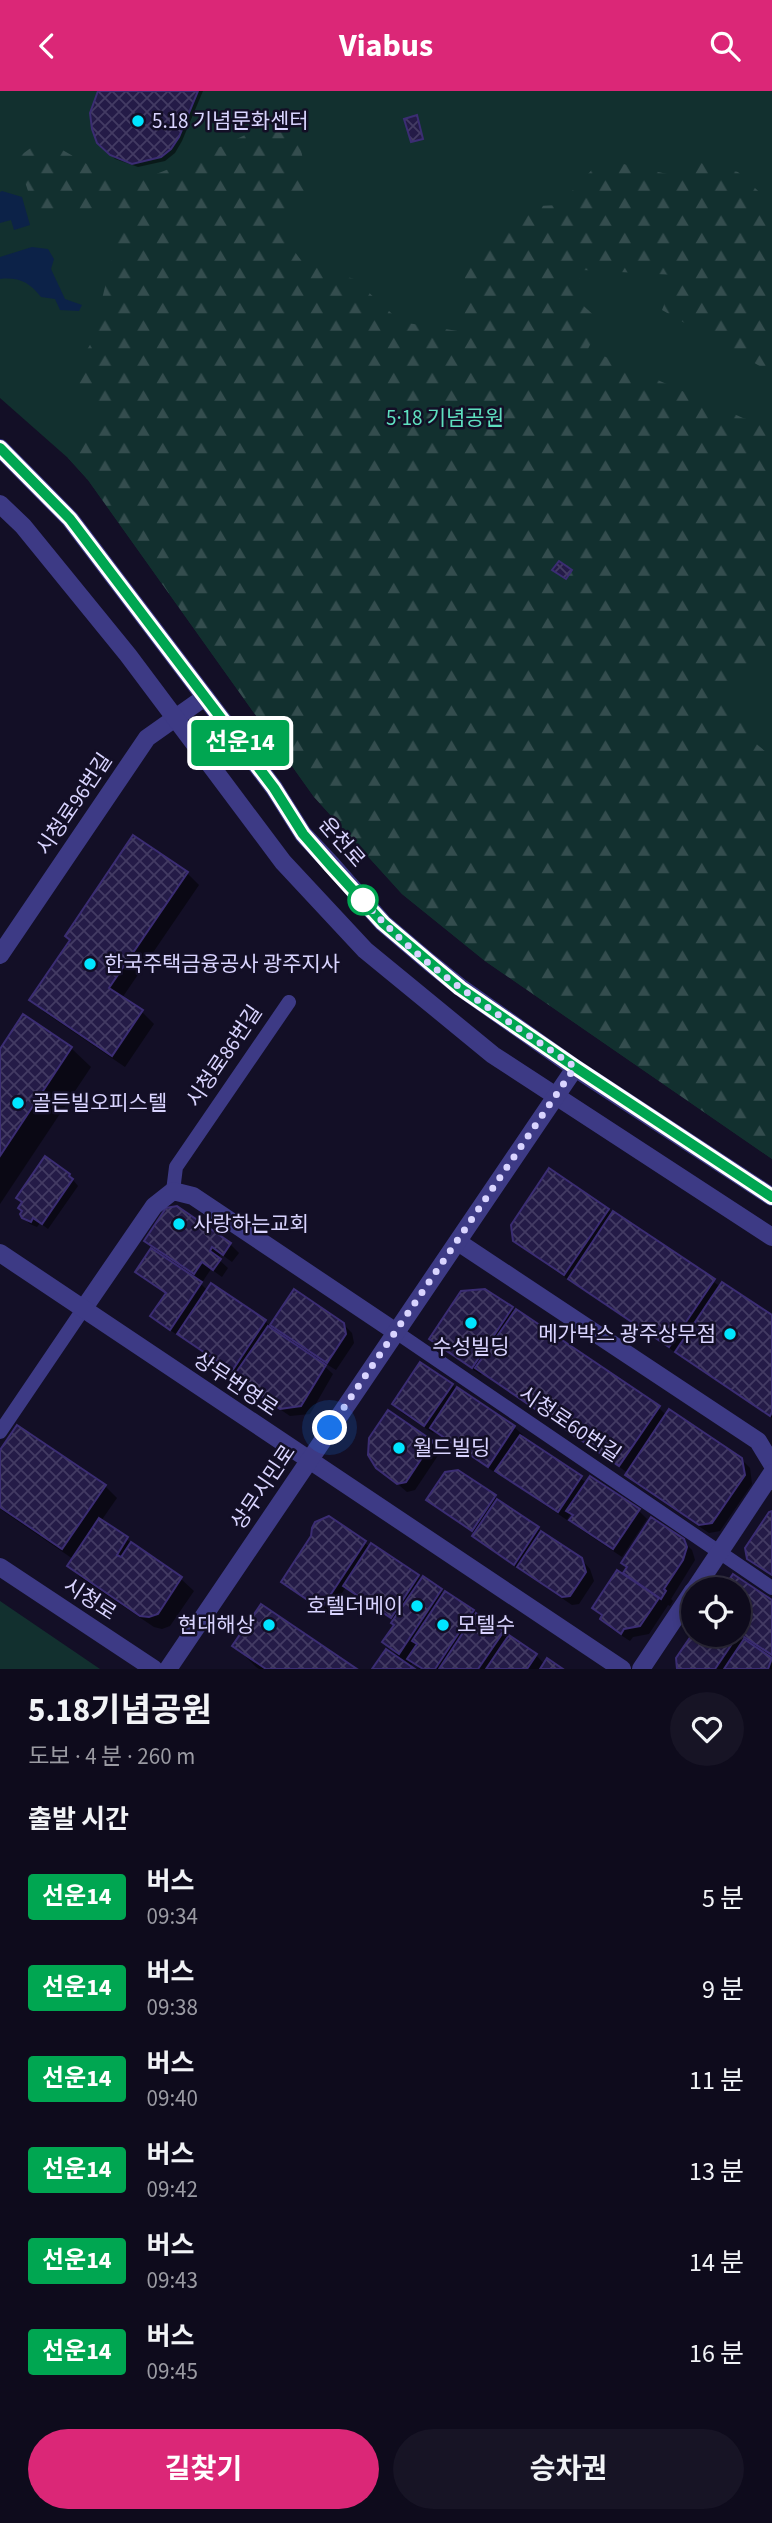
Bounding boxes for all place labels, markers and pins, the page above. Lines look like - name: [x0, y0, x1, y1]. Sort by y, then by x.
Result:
- place label: 5.18 기념문화센터: [152, 106, 309, 136]
- marker: 5.18 기념문화센터: [130, 113, 146, 129]
- unlabelled marker: [348, 885, 378, 915]
- place label: 한국주택금융공사 광주지사: [104, 949, 340, 979]
- marker: 한국주택금융공사 광주지사: [82, 956, 98, 972]
- place label: 골든빌오피스텔: [32, 1088, 167, 1118]
- marker: 골든빌오피스텔: [10, 1095, 26, 1111]
- place label: 사랑하는교회: [193, 1209, 309, 1239]
- marker: 사랑하는교회: [171, 1216, 187, 1232]
- marker: 수성빌딩: [463, 1315, 479, 1331]
- place label: 메가박스 광주상무점: [538, 1319, 716, 1349]
- marker: 메가박스 광주상무점: [722, 1326, 738, 1342]
- place label: 수성빌딩: [432, 1332, 510, 1362]
- place label: 월드빌딩: [413, 1433, 490, 1463]
- marker: 월드빌딩: [391, 1440, 407, 1456]
- place label: 호텔더메이: [306, 1591, 403, 1621]
- marker: 호텔더메이: [409, 1598, 425, 1614]
- place label: 현대해상: [178, 1610, 255, 1640]
- place label: 모텔수: [457, 1610, 515, 1640]
- marker: 현대해상: [261, 1617, 277, 1633]
- marker: 모텔수: [435, 1617, 451, 1633]

